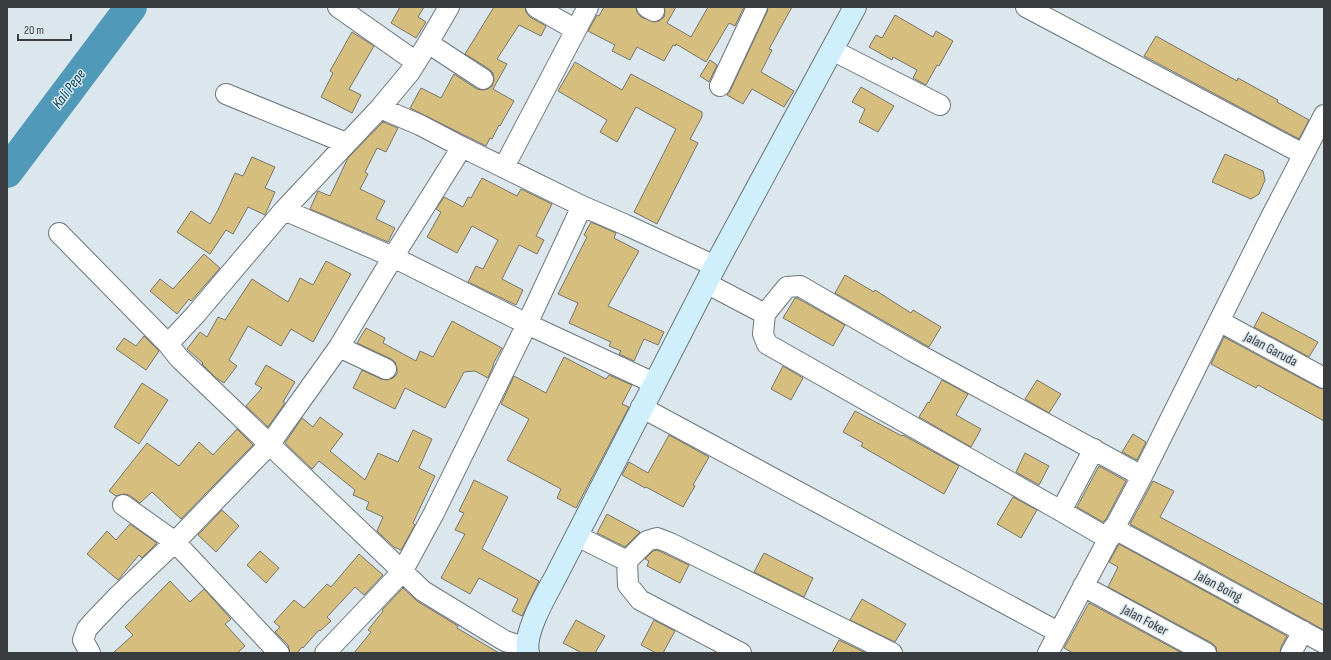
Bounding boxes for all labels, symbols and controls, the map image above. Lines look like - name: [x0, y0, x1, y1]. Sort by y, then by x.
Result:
- scale bar: [18, 16, 71, 42]
- text: 20 m: [24, 23, 44, 38]
- water label: Kali Pepe: [48, 65, 90, 113]
- street label: Jalan Garuda: [1241, 327, 1301, 370]
- street label: Jalan Boing: [1192, 566, 1246, 606]
- street label: Jalan Foker: [1118, 600, 1171, 639]

